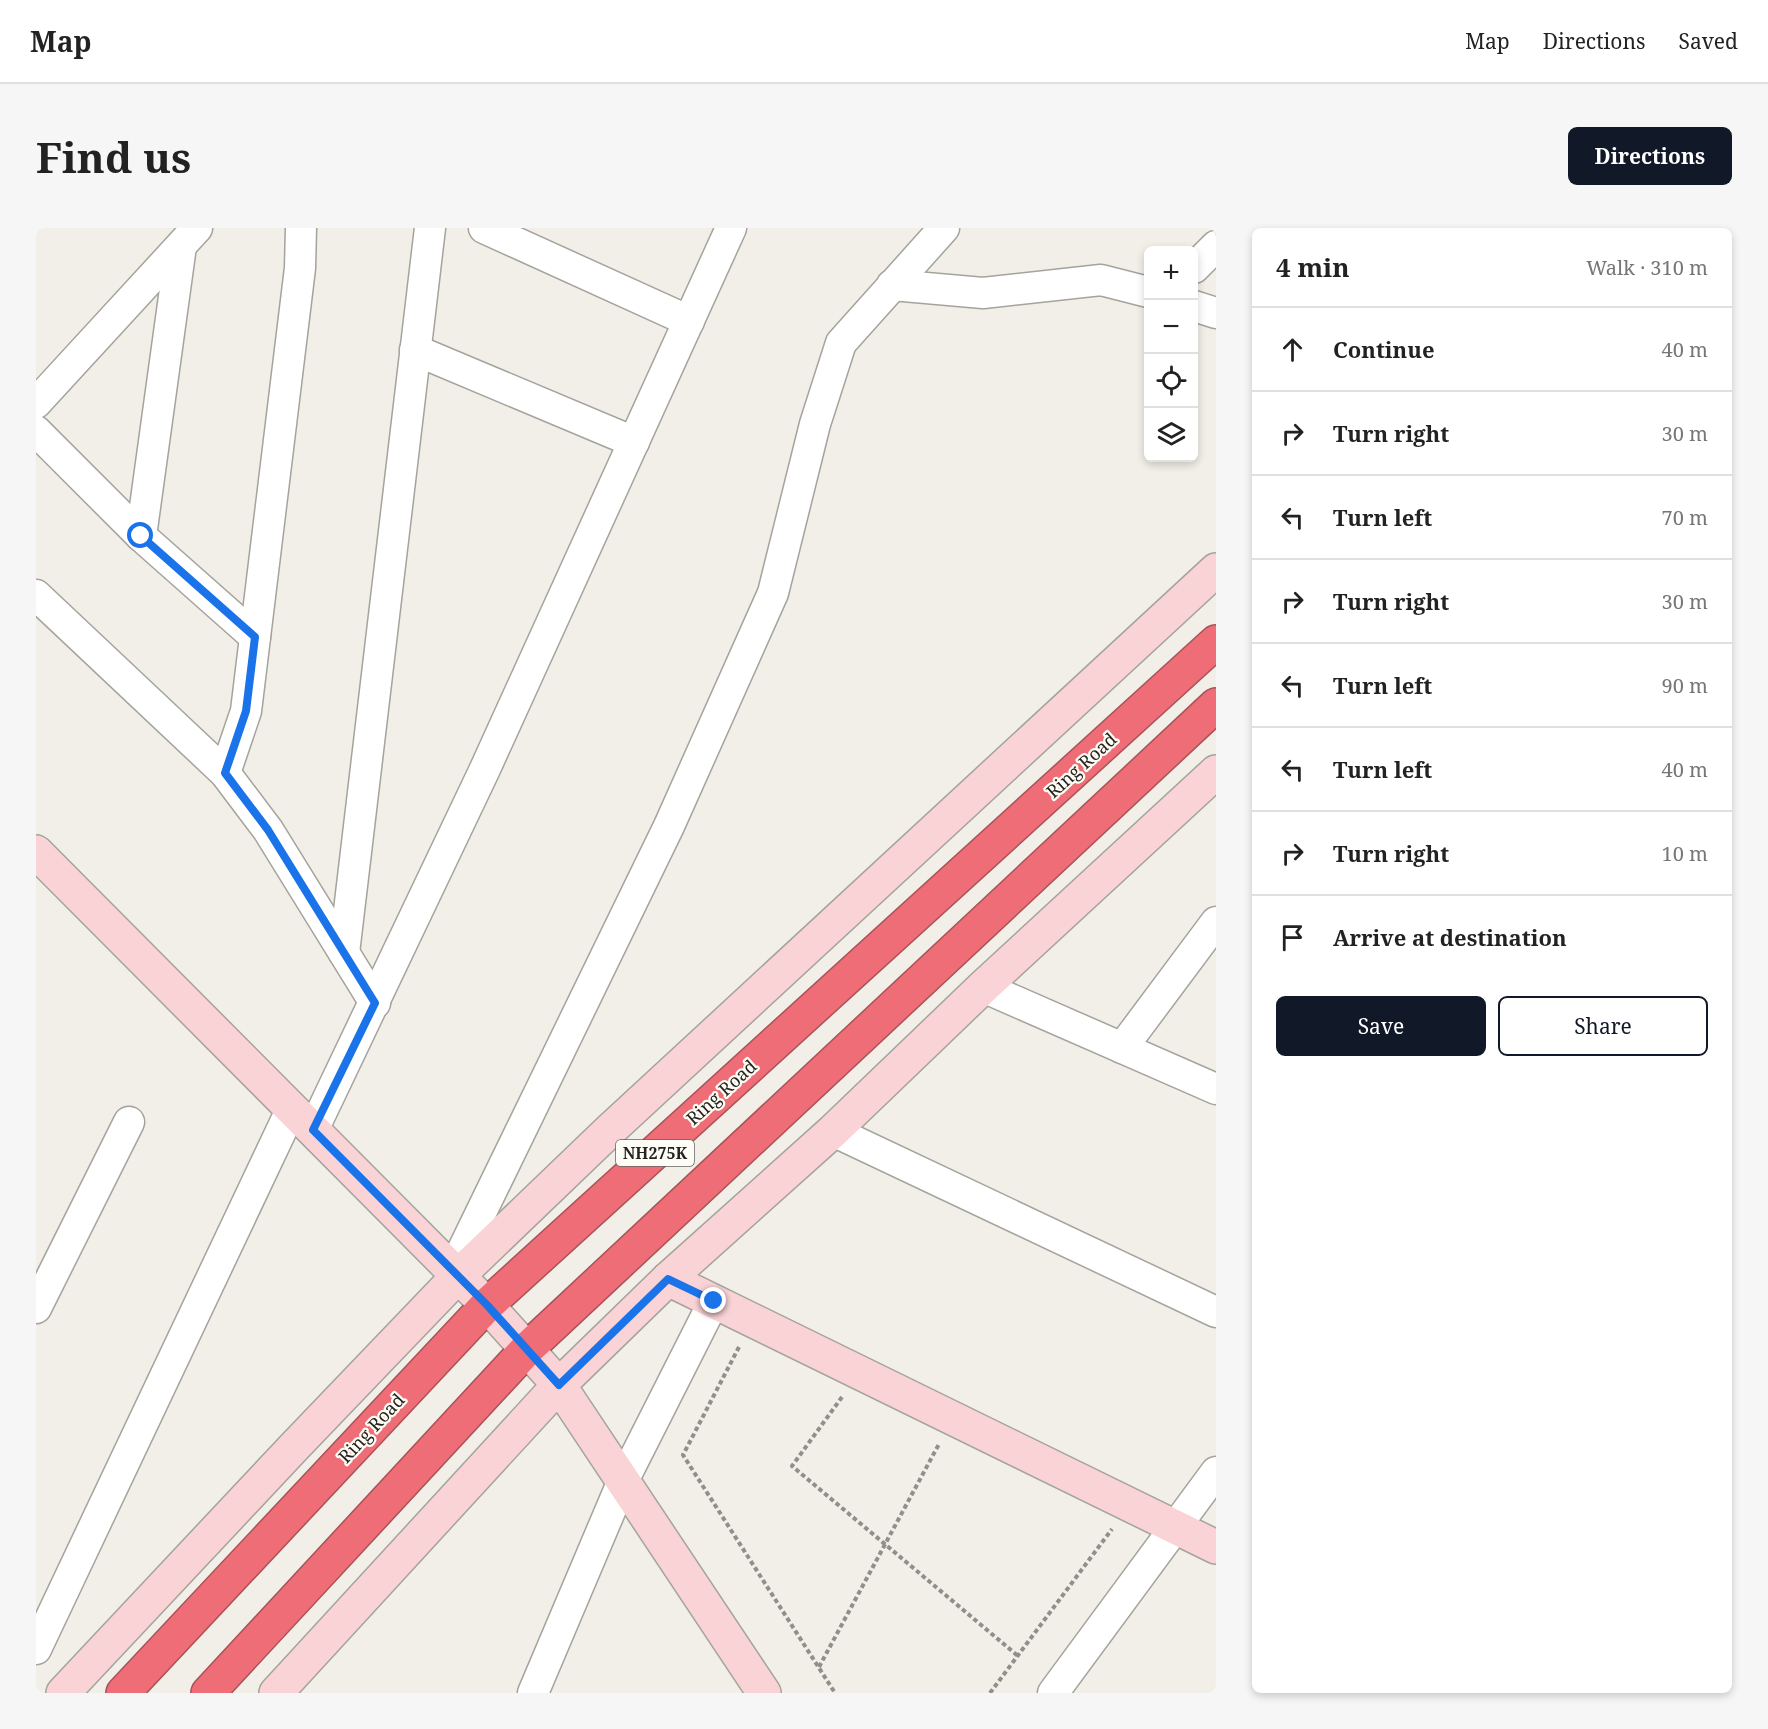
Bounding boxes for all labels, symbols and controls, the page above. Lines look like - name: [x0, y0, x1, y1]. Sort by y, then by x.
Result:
- text: Map: [30, 22, 92, 60]
- text: Map: [1465, 27, 1510, 55]
- text: Directions: [1543, 27, 1645, 55]
- text: Saved: [1678, 27, 1738, 55]
- button: Directions: [1568, 127, 1732, 185]
- text: Find us: [36, 128, 191, 185]
- map controls: [1144, 246, 1198, 462]
- button: +: [1144, 246, 1198, 300]
- text: 4 min: [1276, 249, 1350, 285]
- text: Walk · 310 m: [1586, 254, 1708, 281]
- button: −: [1144, 300, 1198, 354]
- icon: ahead: [1276, 333, 1309, 366]
- text: Continue: [1333, 334, 1435, 364]
- text: 40 m: [1662, 336, 1708, 363]
- button: locate: [1144, 354, 1198, 408]
- button: layers: [1144, 408, 1198, 462]
- icon: right: [1276, 417, 1309, 450]
- text: Turn right: [1333, 418, 1449, 448]
- text: 30 m: [1662, 420, 1708, 447]
- icon: left: [1276, 501, 1309, 534]
- text: Turn left: [1333, 502, 1432, 532]
- text: 70 m: [1662, 504, 1708, 531]
- route start: [127, 522, 153, 548]
- icon: right: [1276, 585, 1309, 618]
- text: Turn right: [1333, 586, 1449, 616]
- text: 30 m: [1662, 588, 1708, 615]
- icon: left: [1276, 669, 1309, 702]
- text: Turn left: [1333, 670, 1432, 700]
- text: 90 m: [1662, 672, 1708, 699]
- street label: Ring Road: [1041, 727, 1121, 803]
- icon: left: [1276, 753, 1309, 786]
- text: Turn left: [1333, 754, 1432, 784]
- text: 40 m: [1662, 756, 1708, 783]
- icon: right: [1276, 837, 1309, 870]
- text: Turn right: [1333, 838, 1449, 868]
- text: 10 m: [1662, 840, 1708, 867]
- icon: arrive: [1276, 921, 1309, 954]
- text: Arrive at destination: [1333, 922, 1567, 952]
- button: Save: [1276, 996, 1486, 1056]
- button: Share: [1498, 996, 1708, 1056]
- street label: Ring Road: [681, 1054, 761, 1130]
- road number: NH275K: [616, 1140, 694, 1166]
- route end: [700, 1287, 726, 1313]
- street label: Ring Road: [333, 1388, 409, 1468]

